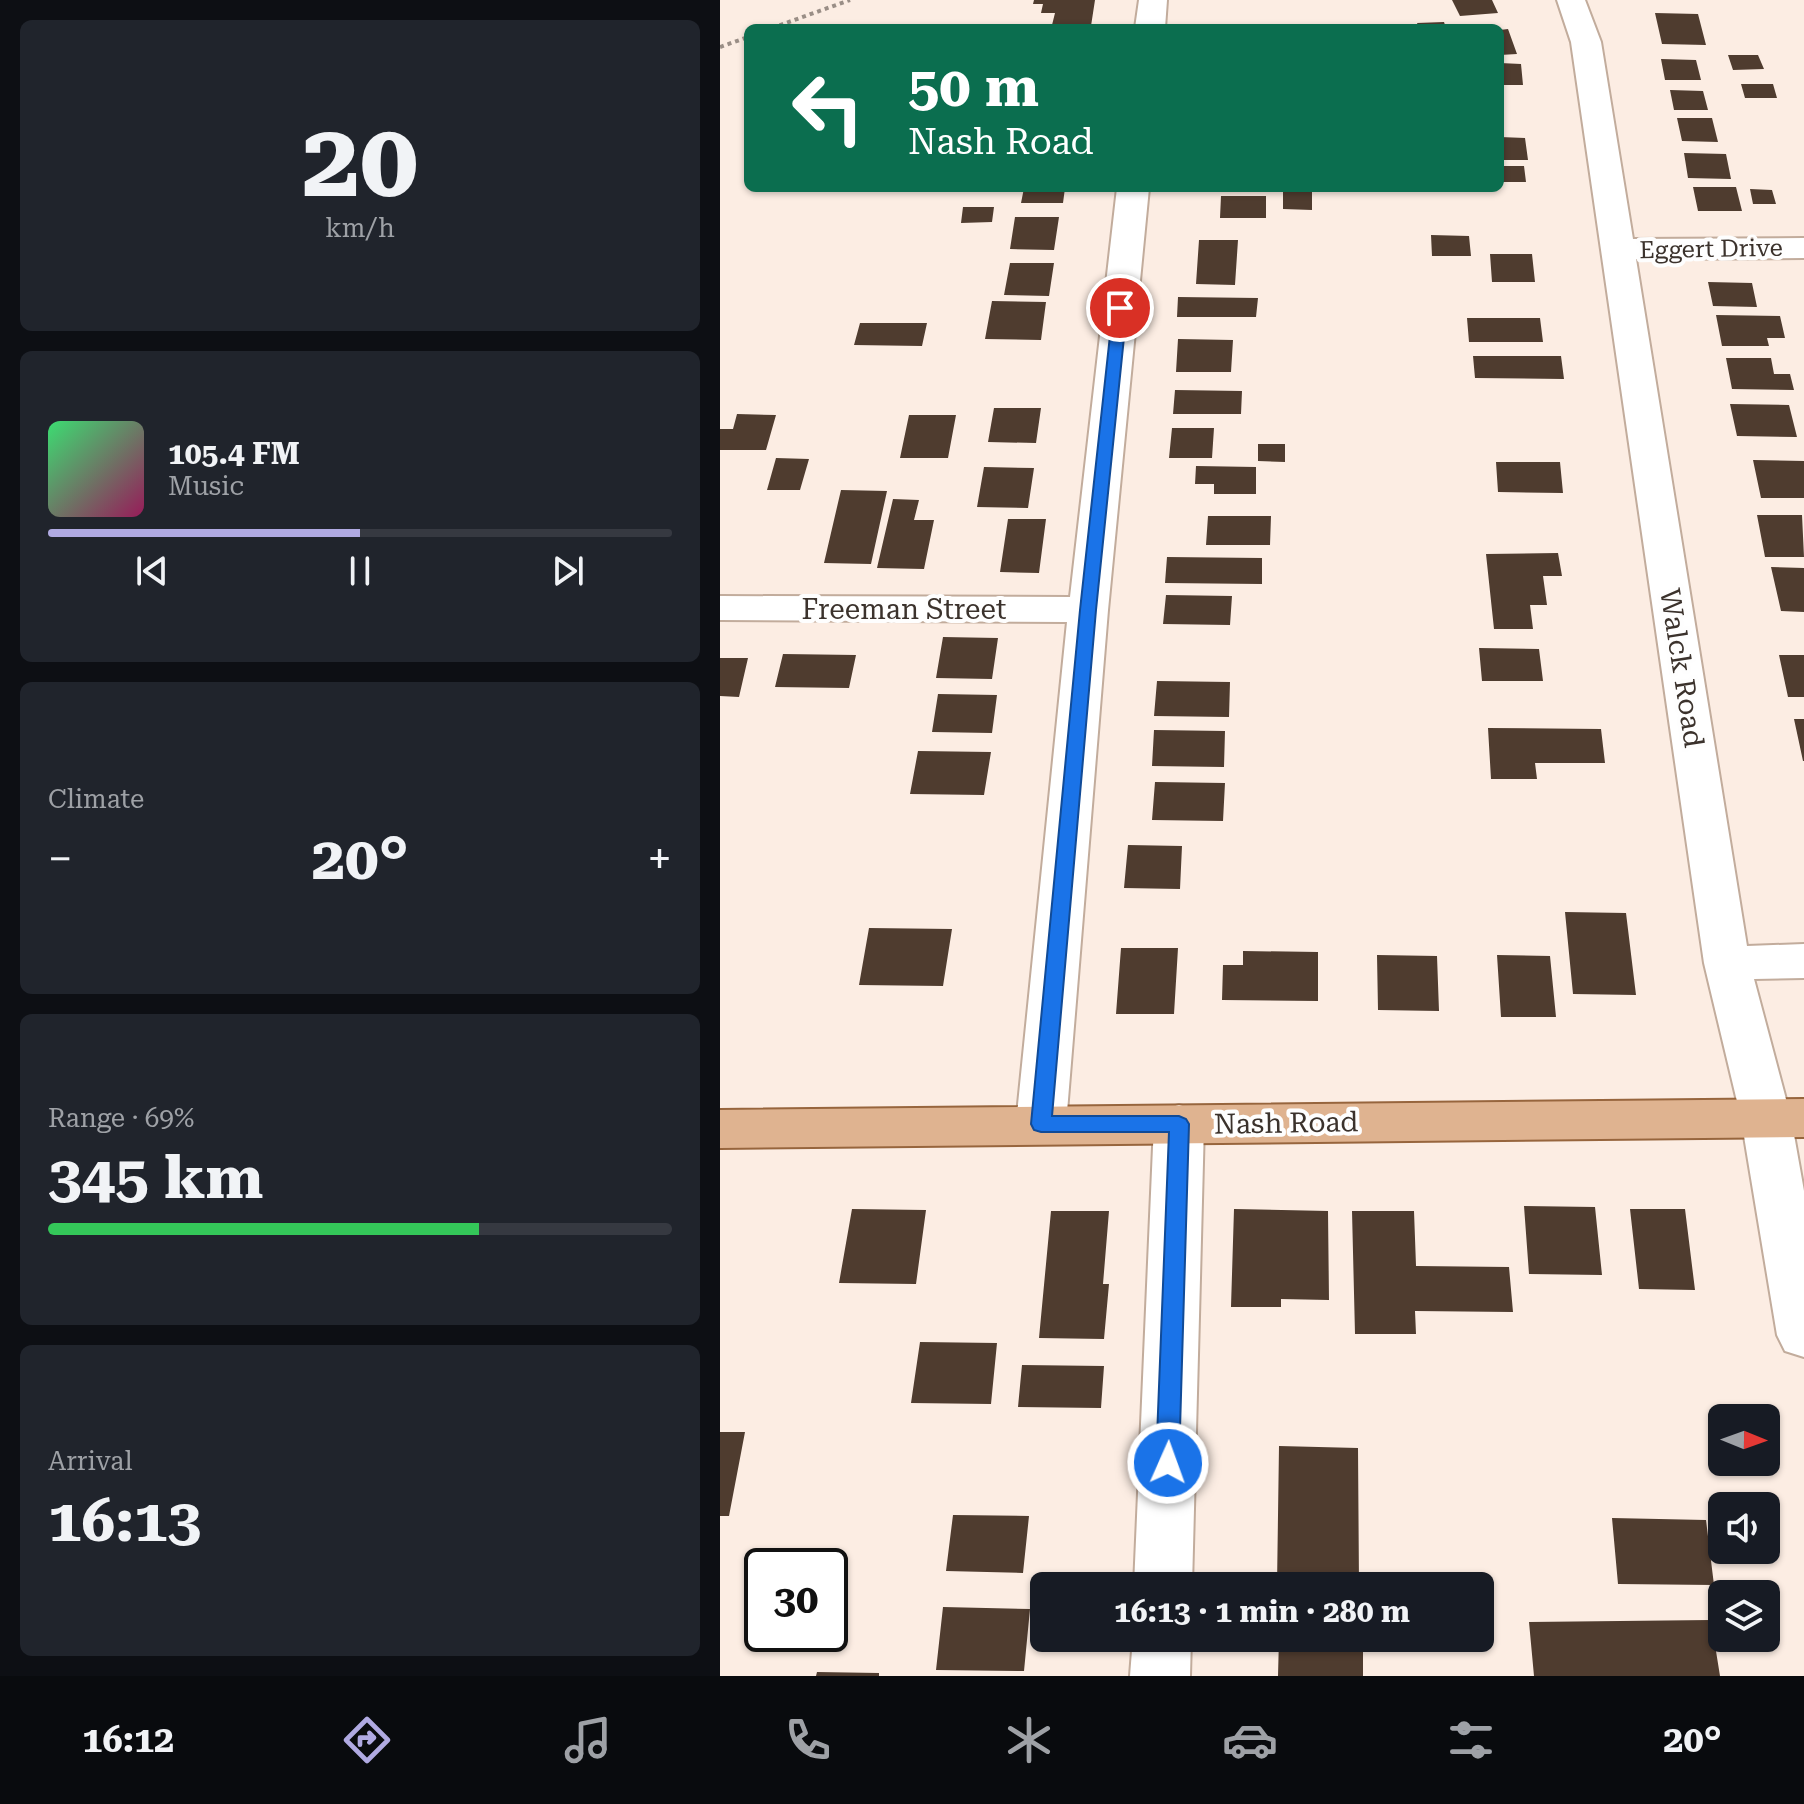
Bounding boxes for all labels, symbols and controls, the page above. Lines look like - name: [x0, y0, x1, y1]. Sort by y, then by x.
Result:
- text: 50 m: [908, 54, 1039, 120]
- icon: left: [776, 56, 880, 160]
- text: 20: [302, 100, 418, 221]
- text: Nash Road: [908, 121, 1094, 163]
- text: km/h: [325, 213, 395, 243]
- street label: Eggert Drive: [1639, 234, 1783, 264]
- pin: [1086, 274, 1154, 342]
- icon: arrive: [1098, 286, 1142, 330]
- text: 105.4 FM: [168, 436, 300, 471]
- text: Music: [168, 471, 244, 501]
- icon: previous: [130, 549, 174, 593]
- icon: pause: [338, 549, 382, 593]
- icon: next: [546, 549, 590, 593]
- street label: Walck Road: [1653, 586, 1711, 750]
- street label: Freeman Street: [802, 593, 1006, 626]
- text: Climate: [48, 784, 144, 814]
- text: 20°: [311, 823, 409, 894]
- text: −: [48, 833, 73, 885]
- text: +: [647, 833, 672, 885]
- text: Range · 69%: [48, 1103, 194, 1133]
- street label: Nash Road: [1214, 1105, 1359, 1141]
- text: 345 km: [48, 1142, 263, 1213]
- north arrow: [1708, 1404, 1780, 1476]
- map controls: [1708, 1404, 1780, 1652]
- position arrow: [1126, 1421, 1210, 1505]
- text: Arrival: [48, 1446, 133, 1476]
- text: 16:13: [48, 1485, 201, 1556]
- button: sound: [1708, 1492, 1780, 1564]
- speed limit sign: 30: [744, 1548, 848, 1652]
- button: layers: [1708, 1580, 1780, 1652]
- text: 16:13 · 1 min · 280 m: [1114, 1594, 1410, 1629]
- icon: directions: [339, 1712, 395, 1768]
- icon: music: [560, 1712, 616, 1768]
- icon: phone: [780, 1712, 836, 1768]
- icon: climate: [1001, 1712, 1057, 1768]
- icon: car: [1222, 1712, 1278, 1768]
- icon: filters: [1443, 1712, 1499, 1768]
- text: 16:12: [82, 1719, 174, 1761]
- text: 20°: [1663, 1719, 1722, 1761]

